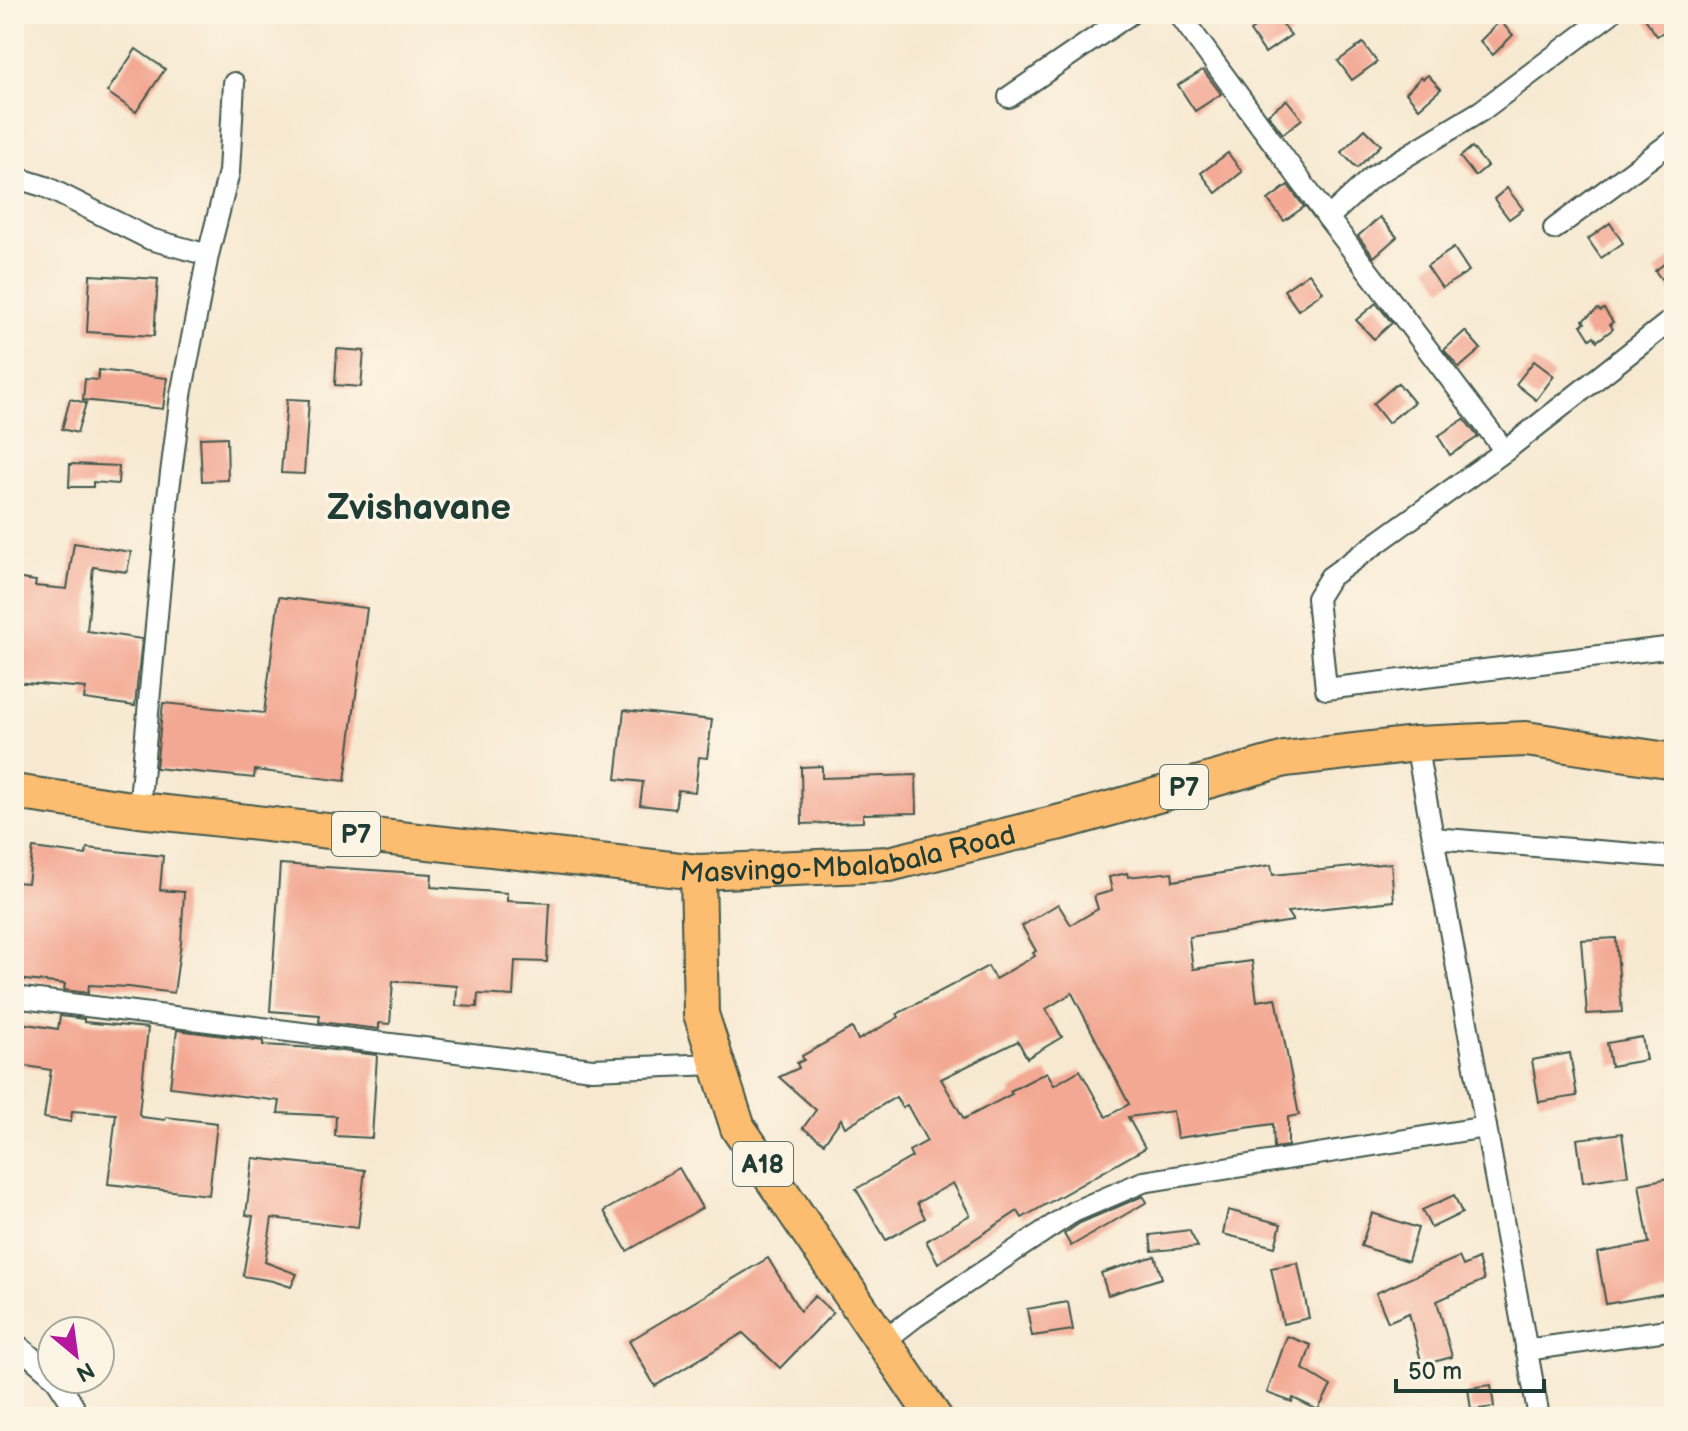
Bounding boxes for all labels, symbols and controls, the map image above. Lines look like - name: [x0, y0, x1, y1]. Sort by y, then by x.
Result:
- district label: Zvishavane: [327, 487, 511, 530]
- road number: P7: [1160, 765, 1208, 809]
- road number: P7: [332, 812, 380, 856]
- street label: Masvingo-Mbalabala Road: [678, 819, 1019, 891]
- road number: A18: [733, 1142, 793, 1186]
- north arrow: [36, 1315, 116, 1395]
- scale bar: [1396, 1343, 1544, 1393]
- text: N: [71, 1355, 99, 1387]
- text: 50 m: [1408, 1357, 1462, 1386]

